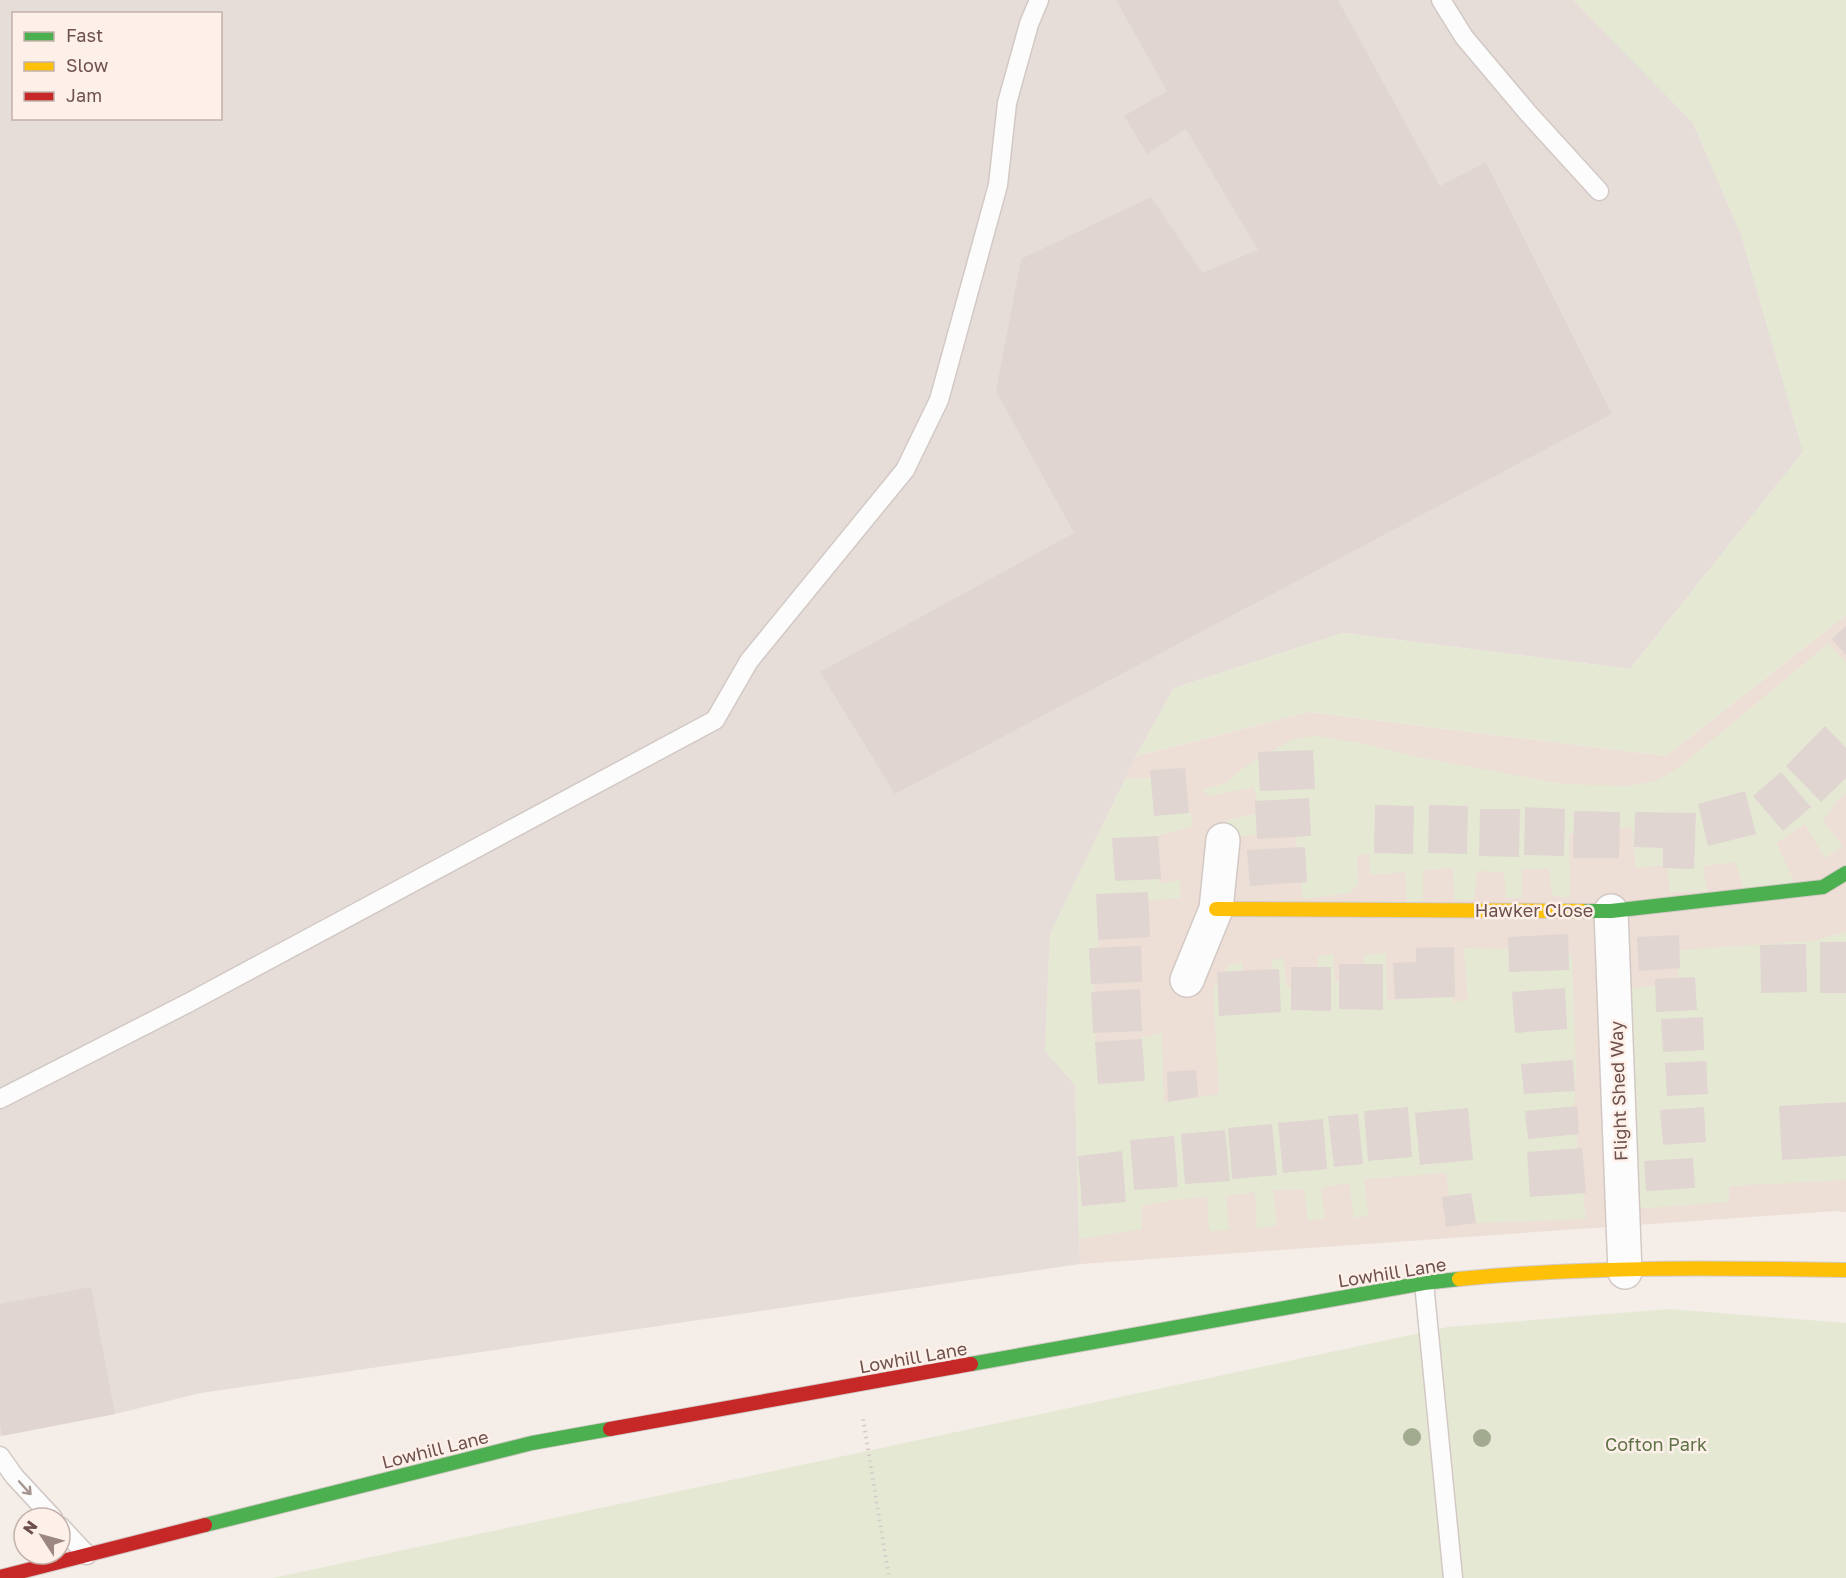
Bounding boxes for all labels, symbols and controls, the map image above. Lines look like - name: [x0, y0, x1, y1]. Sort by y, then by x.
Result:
- legend: [12, 12, 222, 120]
- text: Fast: [66, 24, 103, 46]
- text: Slow: [66, 54, 109, 76]
- text: Jam: [66, 84, 102, 106]
- street label: Hawker Close: [1475, 899, 1593, 921]
- street label: Flight Shed Way: [1605, 1021, 1631, 1161]
- street label: Lowhill Lane: [1336, 1253, 1448, 1291]
- street label: Lowhill Lane: [857, 1337, 969, 1377]
- street label: Lowhill Lane: [379, 1425, 491, 1473]
- park label: Cofton Park: [1605, 1433, 1707, 1455]
- one-way arrow: [18, 1480, 32, 1495]
- north arrow: [12, 1506, 72, 1566]
- text: N: [18, 1516, 42, 1538]

